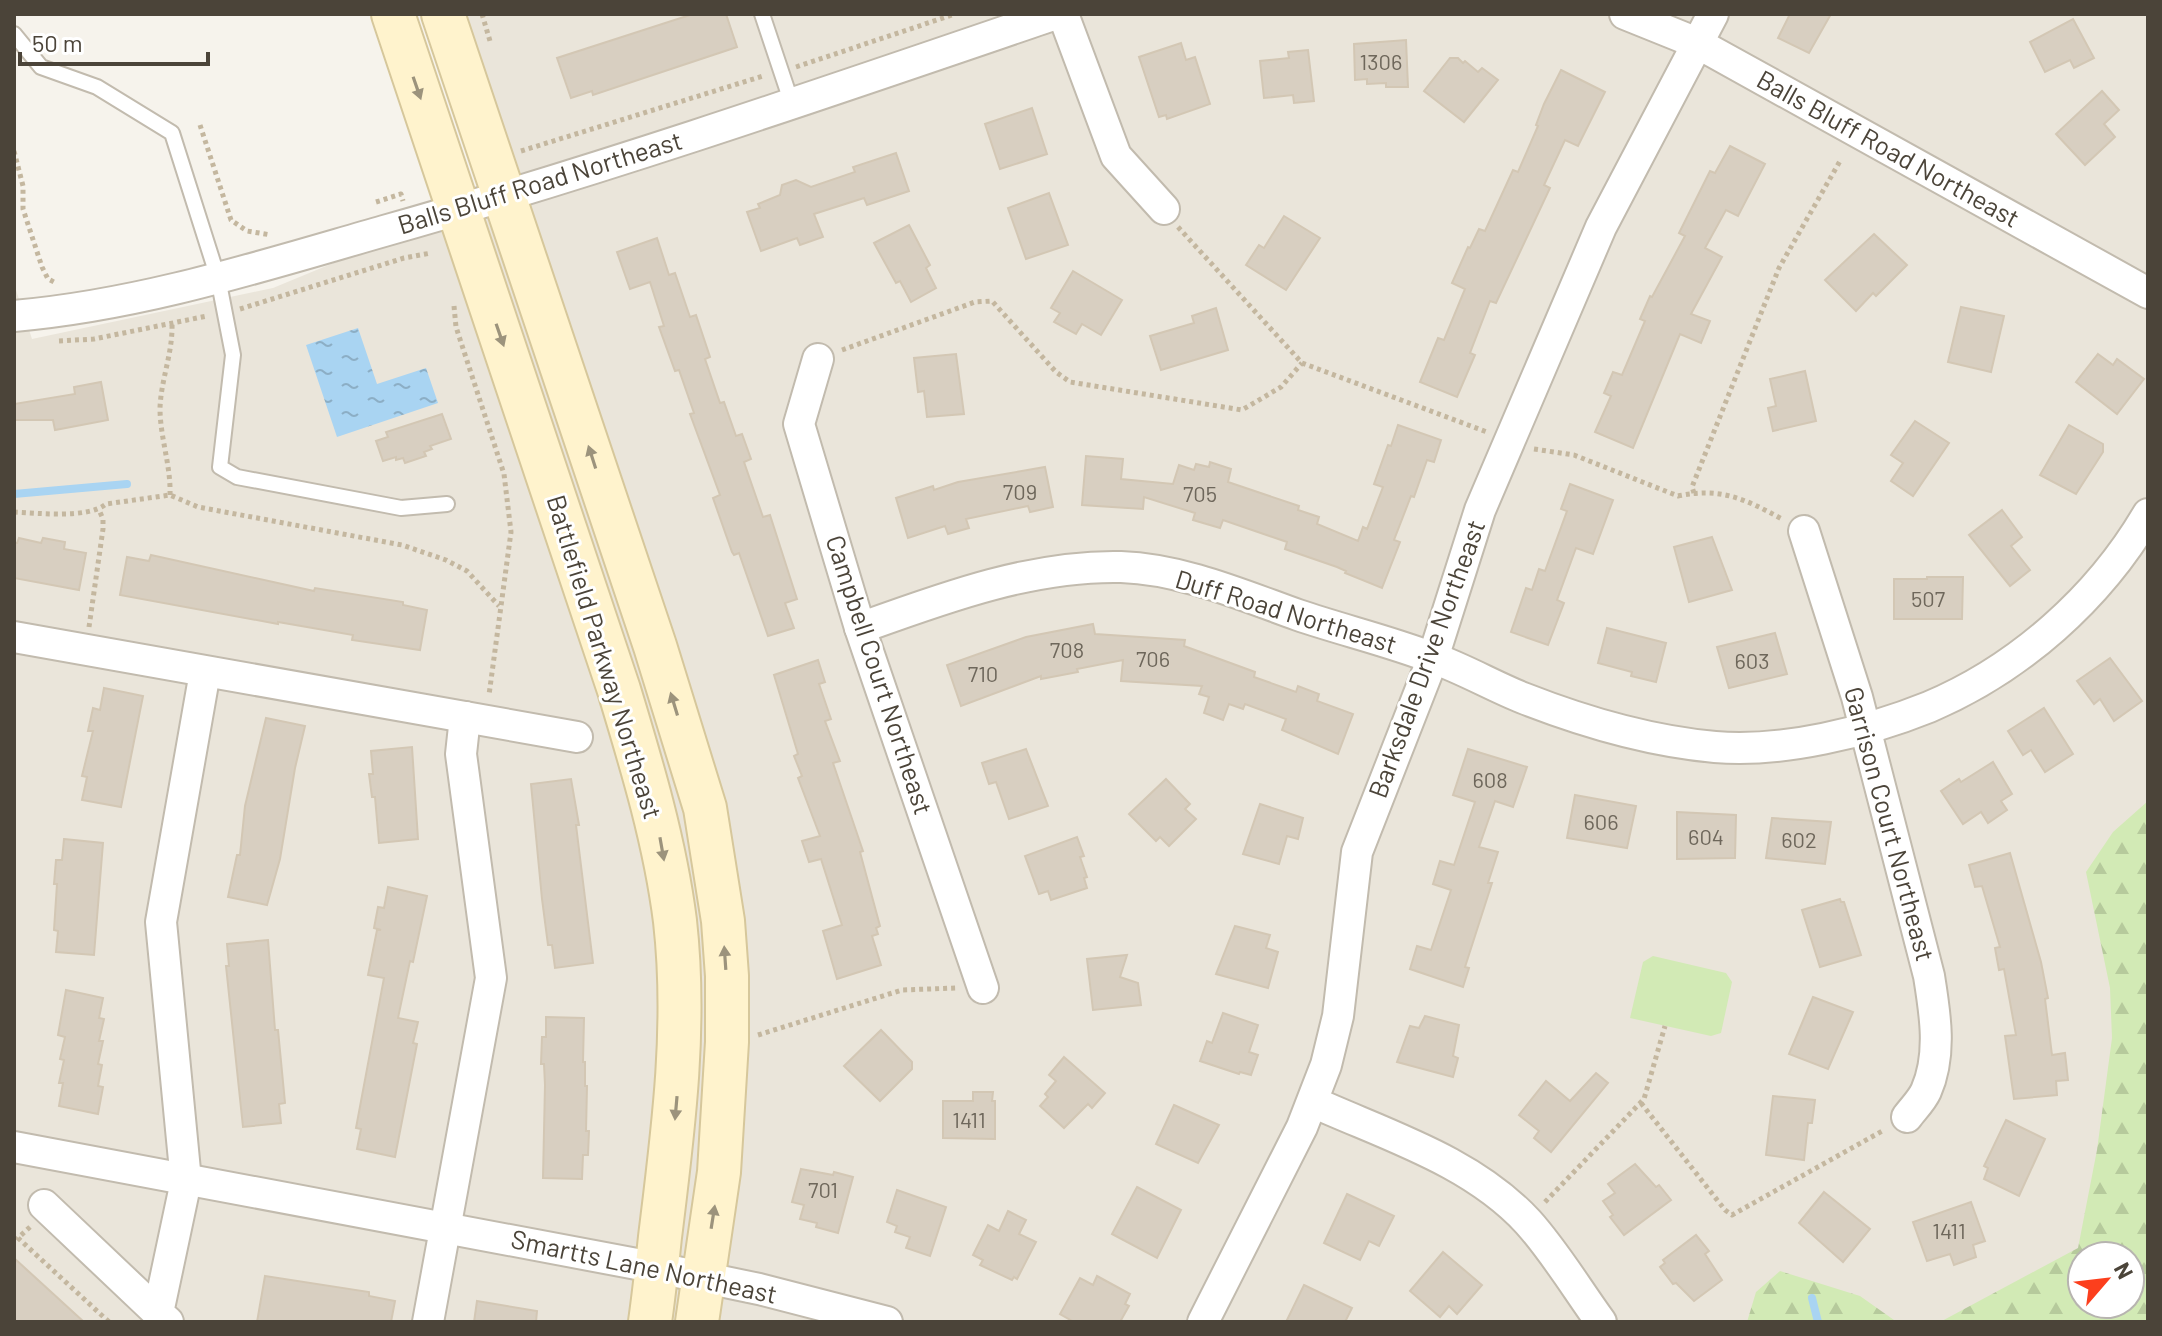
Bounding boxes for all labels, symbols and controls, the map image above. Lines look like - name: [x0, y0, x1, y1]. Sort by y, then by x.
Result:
- scale bar: [20, 16, 208, 66]
- text: 50 m: [32, 28, 83, 57]
- house number: 1306: [1360, 48, 1402, 74]
- street label: Balls Bluff Road Northeast: [1752, 62, 2025, 233]
- one-way arrow: [412, 76, 424, 100]
- street label: Balls Bluff Road Northeast: [394, 124, 685, 240]
- one-way arrow: [494, 323, 506, 347]
- one-way arrow: [586, 445, 598, 469]
- house number: 709: [1003, 478, 1037, 504]
- house number: 705: [1183, 480, 1217, 506]
- street label: Battlefield Parkway Northeast: [541, 491, 670, 822]
- street label: Barksdale Drive Northeast: [1361, 515, 1490, 802]
- street label: Campbell Court Northeast: [821, 531, 940, 818]
- street label: Duff Road Northeast: [1172, 562, 1401, 659]
- house number: 507: [1911, 585, 1945, 611]
- house number: 708: [1050, 636, 1084, 662]
- house number: 706: [1136, 645, 1170, 671]
- house number: 603: [1734, 647, 1770, 673]
- house number: 710: [968, 660, 998, 686]
- street label: Garrison Court Northeast: [1839, 683, 1942, 964]
- one-way arrow: [667, 692, 680, 716]
- house number: 608: [1472, 766, 1508, 792]
- house number: 606: [1583, 808, 1619, 834]
- house number: 604: [1688, 823, 1724, 849]
- house number: 602: [1781, 826, 1817, 852]
- one-way arrow: [657, 837, 669, 862]
- one-way arrow: [718, 945, 731, 970]
- one-way arrow: [669, 1096, 682, 1121]
- house number: 1411: [952, 1106, 986, 1132]
- house number: 701: [808, 1176, 838, 1202]
- one-way arrow: [707, 1204, 720, 1229]
- house number: 1411: [1932, 1217, 1966, 1243]
- street label: Smartts Lane Northeast: [508, 1222, 780, 1309]
- north arrow: [2066, 1240, 2146, 1320]
- text: N: [2110, 1258, 2139, 1283]

